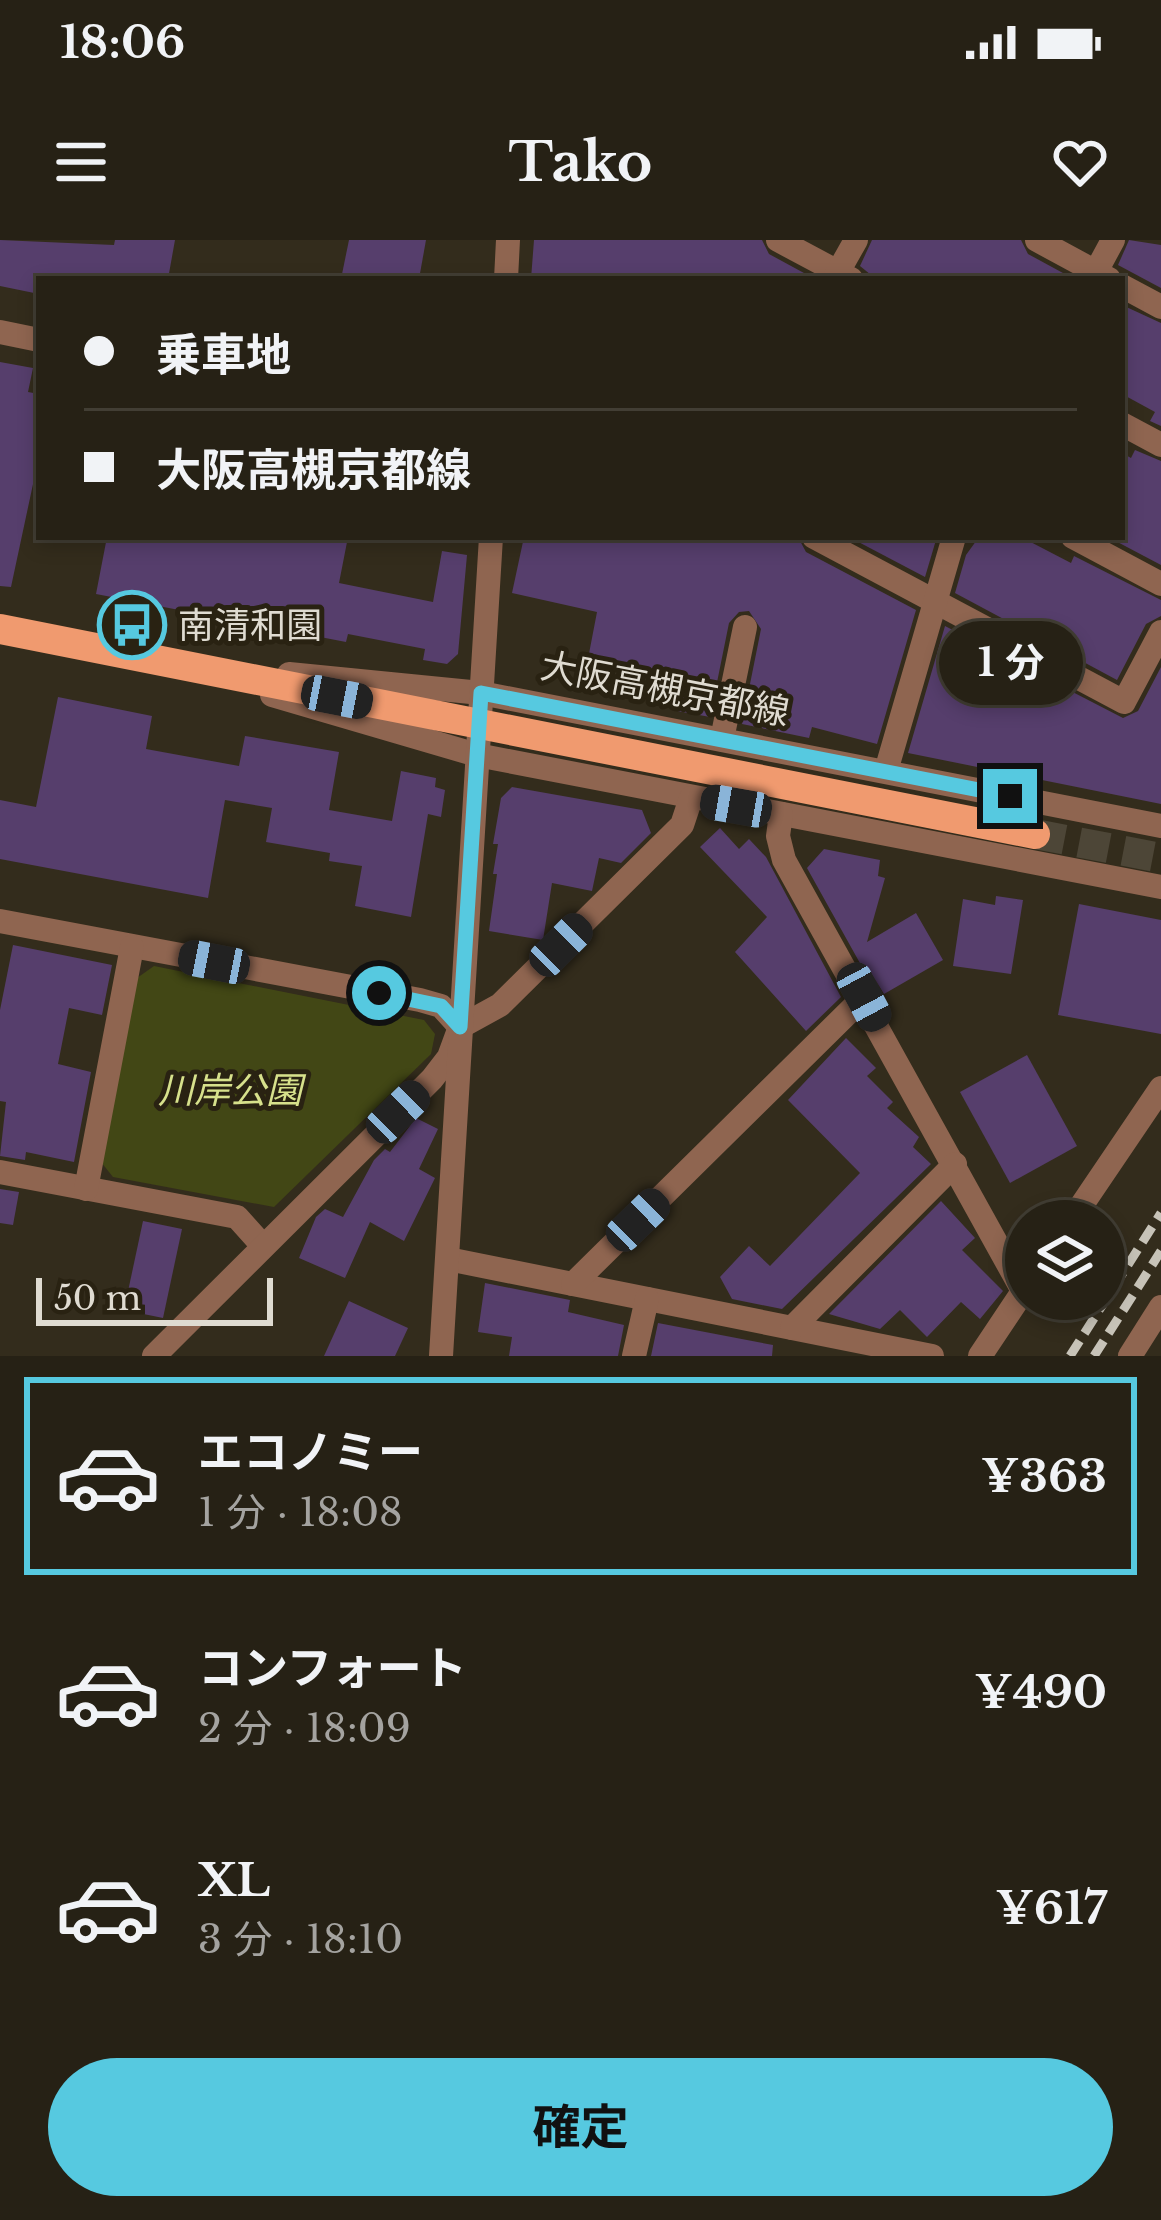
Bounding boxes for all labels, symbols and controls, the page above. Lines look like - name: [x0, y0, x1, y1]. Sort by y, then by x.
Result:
- text: 18:06: [60, 14, 185, 70]
- icon: menu: [48, 129, 114, 195]
- text: Tako: [508, 129, 653, 196]
- icon: heart: [1047, 129, 1113, 195]
- text: 乗車地: [156, 327, 291, 383]
- text: 大阪高槻京都線: [156, 442, 471, 498]
- bus stop icon: 南清和園: [97, 590, 167, 660]
- place label: 南清和園: [178, 603, 322, 648]
- callout: 1 分: [938, 622, 1082, 706]
- text: 1 分: [978, 638, 1044, 687]
- street label: 大阪高槻京都線: [537, 643, 793, 735]
- car: [298, 672, 376, 722]
- route end: [983, 769, 1037, 823]
- car: [697, 782, 775, 830]
- car: [523, 907, 599, 983]
- car: [175, 937, 253, 987]
- car: [831, 957, 897, 1037]
- route start: [352, 966, 406, 1020]
- park label: 川岸公園: [158, 1068, 307, 1113]
- car: [360, 1074, 436, 1150]
- car: [600, 1182, 676, 1258]
- map controls: [1005, 1200, 1125, 1320]
- button: layers: [1005, 1200, 1125, 1320]
- scale bar: [36, 1272, 273, 1325]
- text: 50 m: [54, 1278, 141, 1319]
- icon: car: [54, 1422, 162, 1530]
- text: エコノミー: [198, 1424, 423, 1480]
- text: ¥363: [981, 1448, 1107, 1504]
- text: 1 分 · 18:08: [198, 1488, 403, 1537]
- icon: car: [54, 1638, 162, 1746]
- text: コンフォート: [198, 1640, 467, 1696]
- text: ¥490: [975, 1664, 1107, 1720]
- text: 2 分 · 18:09: [198, 1704, 411, 1753]
- text: XL: [198, 1852, 270, 1908]
- icon: car: [54, 1854, 162, 1962]
- text: ¥617: [996, 1880, 1107, 1936]
- text: 3 分 · 18:10: [198, 1915, 403, 1964]
- button: 確定: [48, 2058, 1113, 2196]

